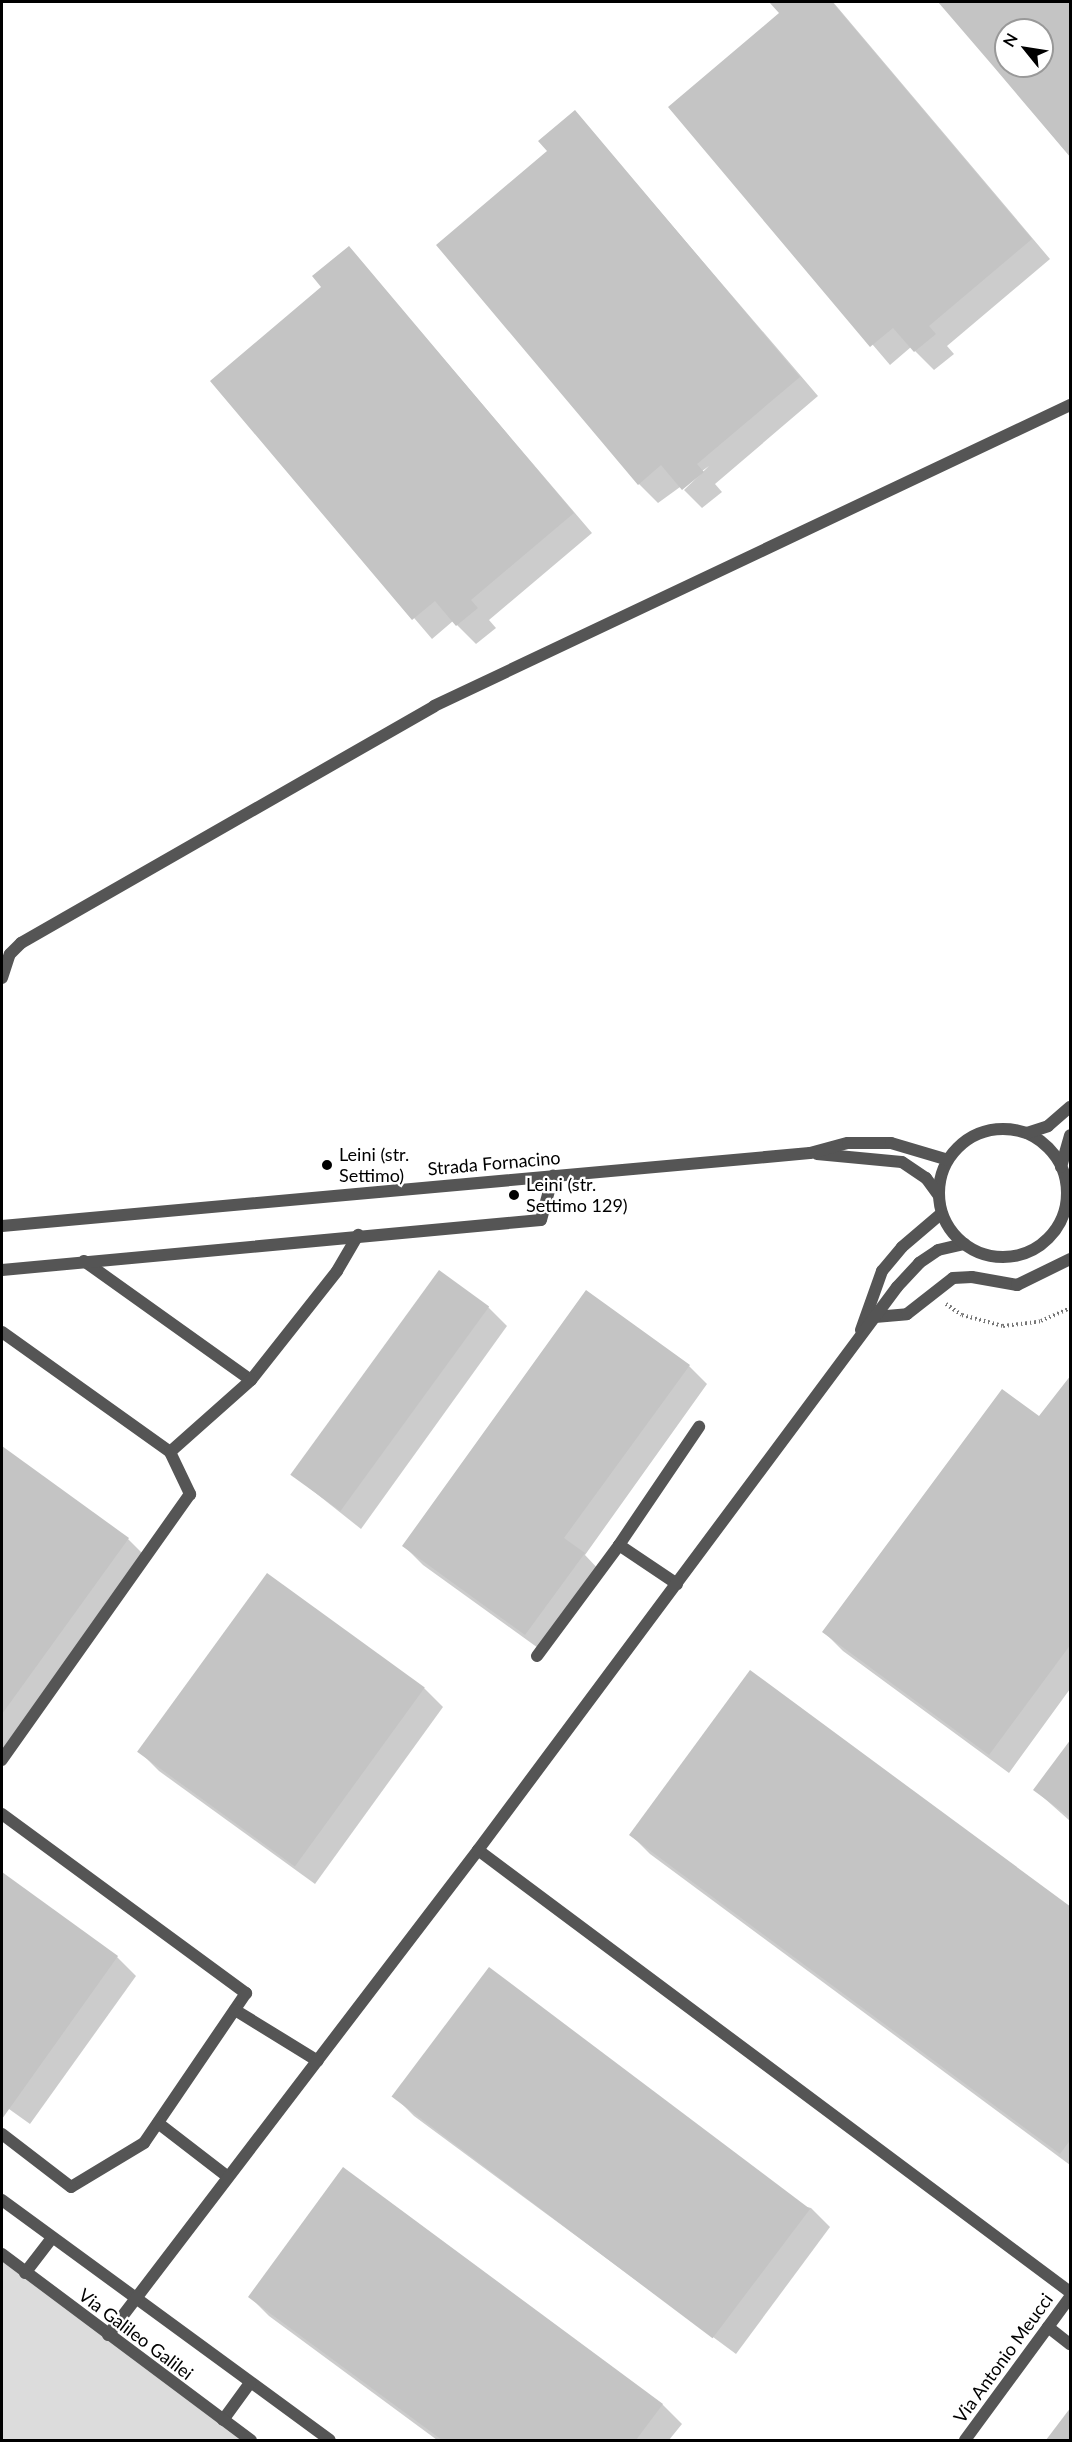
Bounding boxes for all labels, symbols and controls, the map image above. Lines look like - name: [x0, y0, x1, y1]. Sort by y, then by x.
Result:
- north arrow: [994, 18, 1054, 78]
- text: N: [998, 30, 1021, 50]
- place label: Leini (str. Settimo): [339, 1144, 409, 1186]
- street label: Strada Fornacino: [427, 1146, 561, 1180]
- marker: Leini (str. Settimo): [320, 1158, 334, 1172]
- place label: Leini (str. Settimo 129): [526, 1174, 628, 1216]
- marker: Leini (str. Settimo 129): [507, 1188, 521, 1202]
- street label: Via Galileo Galilei: [74, 2284, 198, 2384]
- street label: Via Antonio Meucci: [949, 2289, 1057, 2427]

